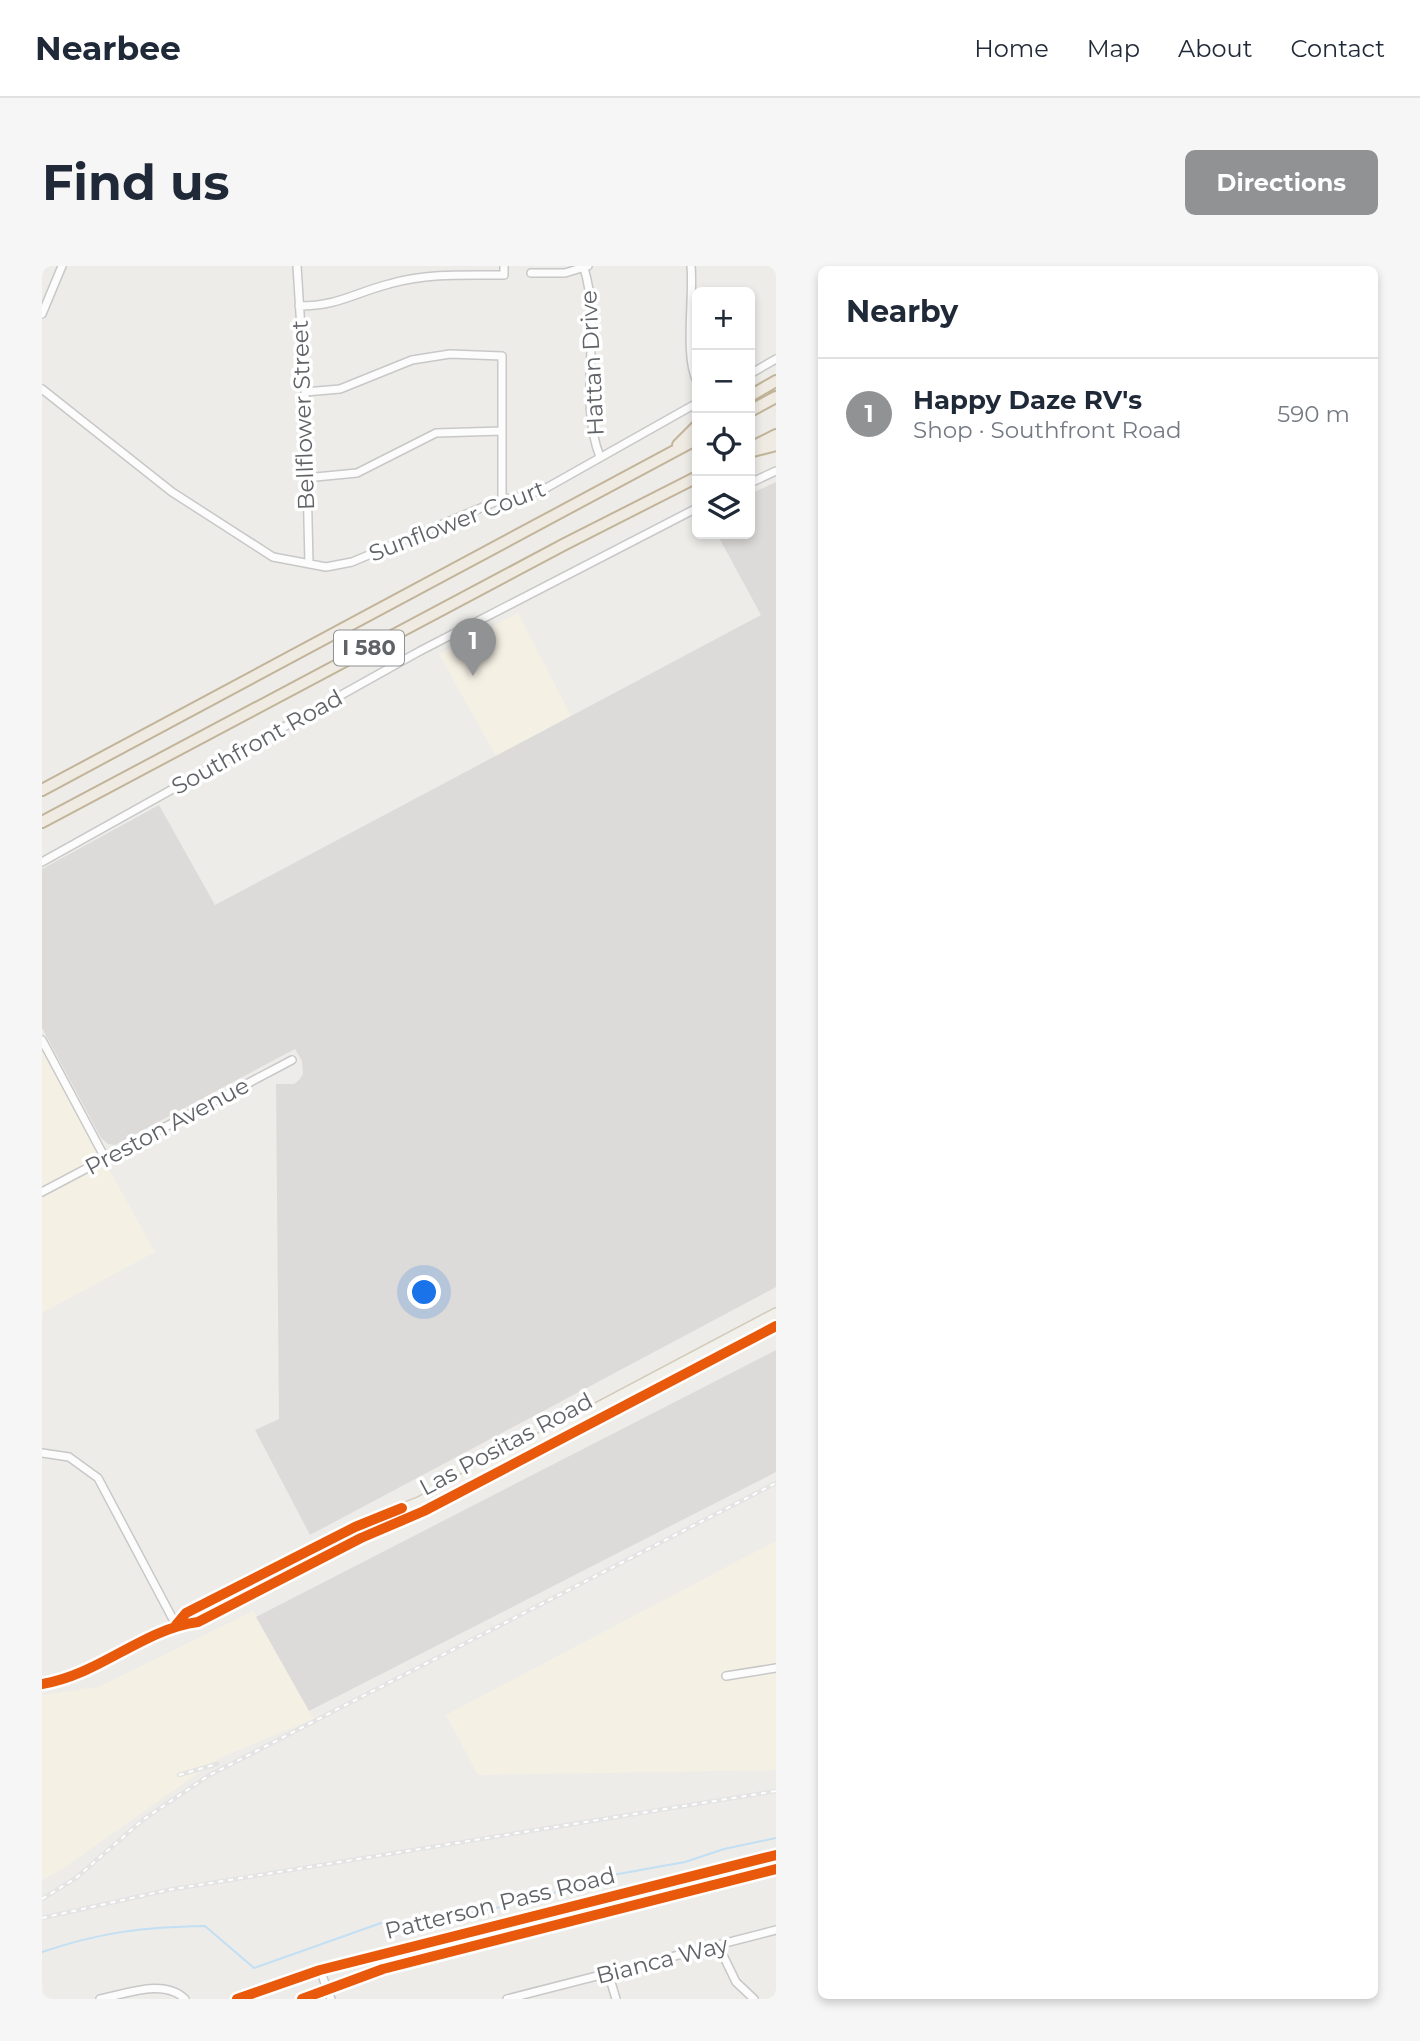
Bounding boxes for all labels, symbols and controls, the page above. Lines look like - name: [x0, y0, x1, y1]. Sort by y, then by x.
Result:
- text: Nearbee: [35, 28, 181, 68]
- text: Home: [974, 34, 1049, 63]
- text: Map: [1087, 34, 1140, 63]
- text: About: [1178, 34, 1252, 63]
- text: Contact: [1290, 34, 1385, 63]
- button: Directions: [1185, 150, 1378, 215]
- text: Find us: [42, 153, 230, 212]
- map controls: [692, 287, 755, 539]
- button: +: [692, 287, 755, 350]
- street label: Hattan Drive: [574, 290, 610, 436]
- text: Nearby: [846, 293, 958, 330]
- street label: Bellflower Street: [286, 320, 320, 510]
- button: −: [692, 350, 755, 413]
- text: Happy Daze RV's: [913, 384, 1142, 416]
- text: 1: [864, 400, 874, 428]
- text: 590 m: [1277, 400, 1350, 428]
- button: locate: [692, 413, 755, 476]
- text: Shop · Southfront Road: [913, 416, 1182, 444]
- street label: Sunflower Court: [365, 474, 549, 568]
- button: layers: [692, 476, 755, 539]
- pin: 1: [450, 618, 496, 676]
- road number: I 580: [334, 630, 404, 666]
- street label: Southfront Road: [167, 683, 347, 801]
- street label: Preston Avenue: [80, 1071, 254, 1181]
- your location: [407, 1275, 441, 1309]
- street label: Las Positas Road: [415, 1387, 597, 1501]
- street label: Patterson Pass Road: [382, 1861, 618, 1945]
- street label: Bianca Way: [593, 1930, 731, 1990]

